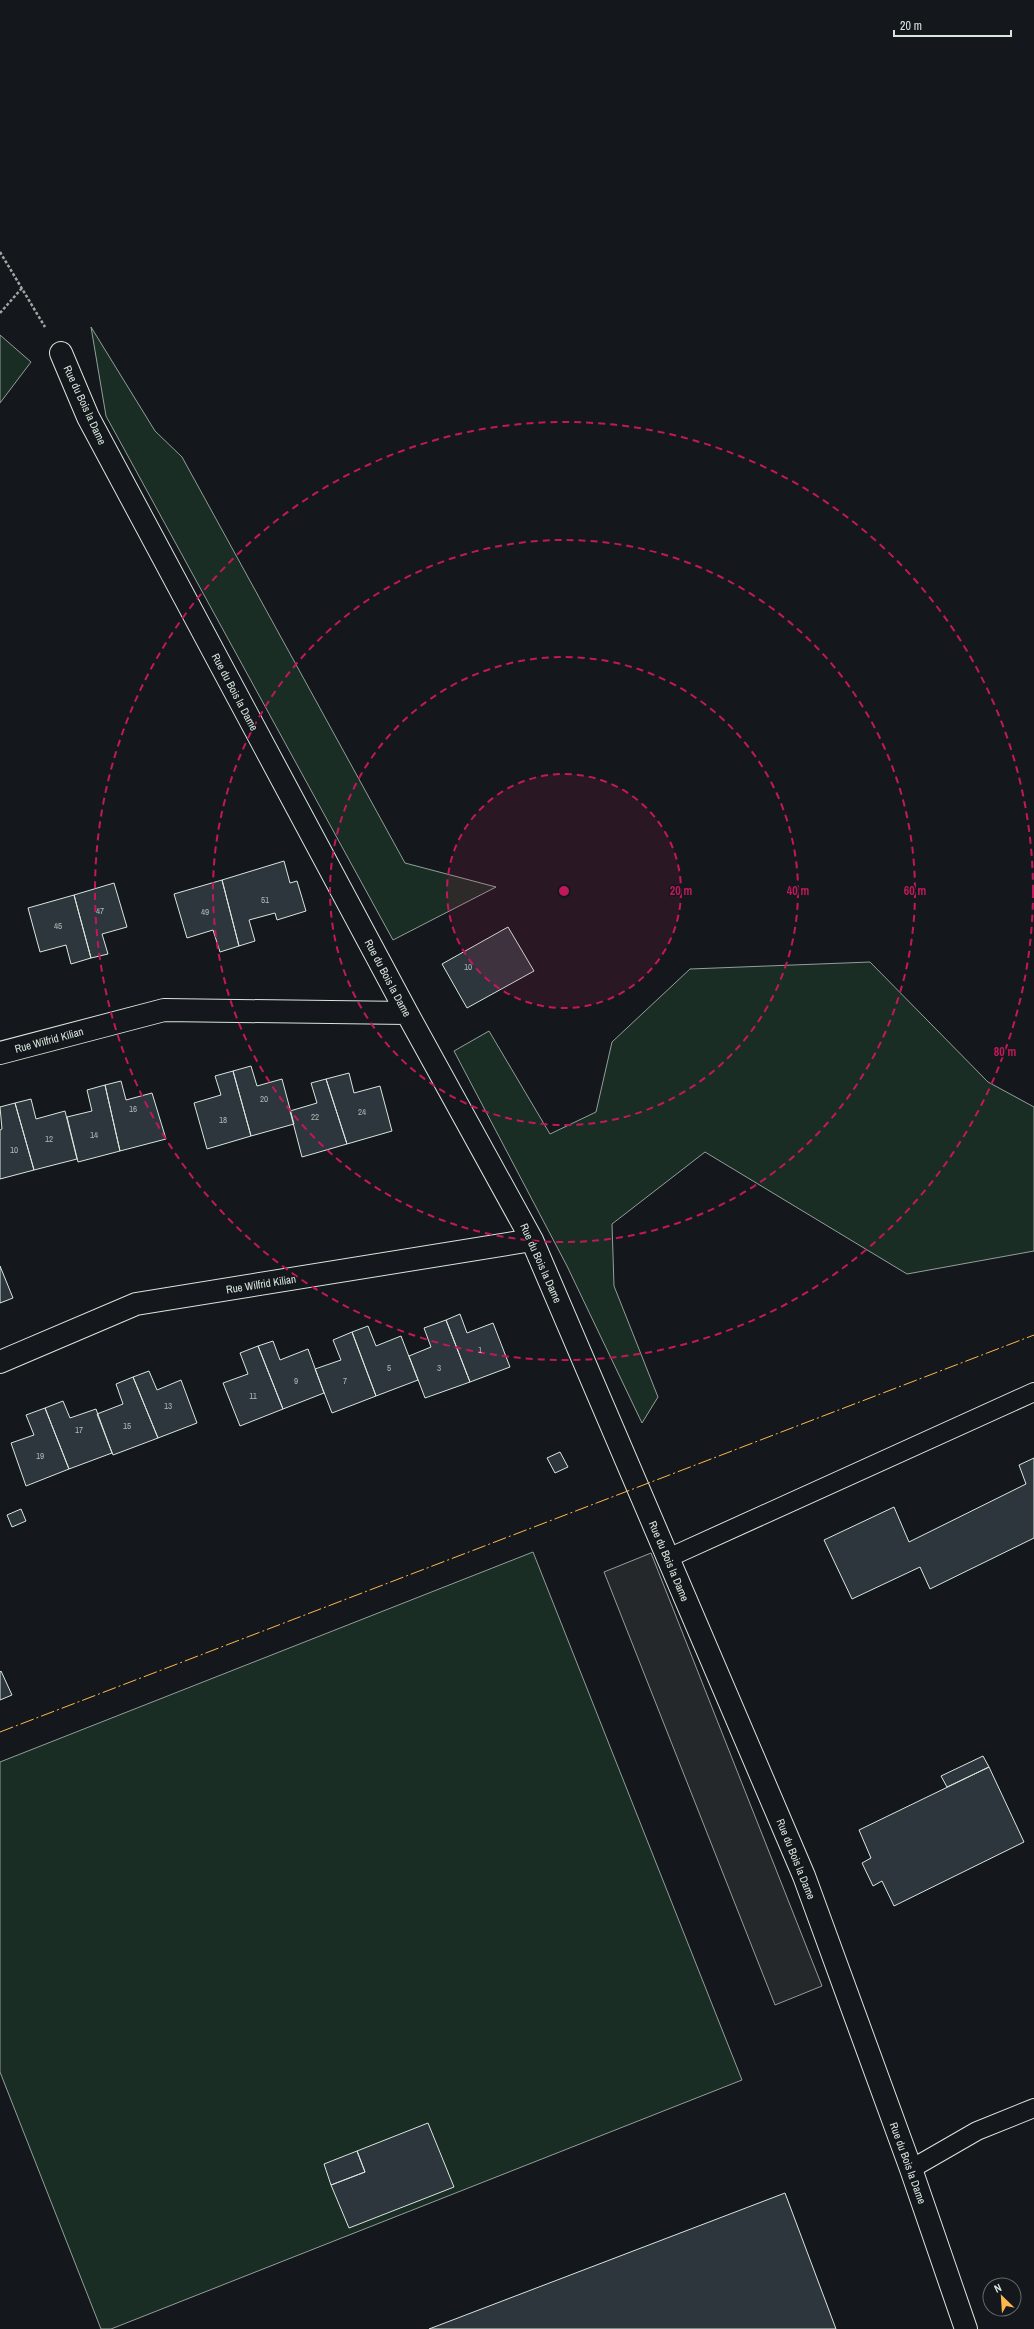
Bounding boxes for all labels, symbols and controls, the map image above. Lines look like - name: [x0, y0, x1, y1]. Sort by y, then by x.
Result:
- scale bar: [894, 12, 1011, 38]
- text: 20 m: [900, 18, 922, 34]
- street label: Rue du Bois la Dame: [61, 363, 109, 447]
- street label: Rue du Bois la Dame: [209, 651, 261, 733]
- text: 20 m: [670, 883, 692, 899]
- text: 40 m: [787, 883, 809, 899]
- text: 60 m: [904, 883, 926, 899]
- centre of rings: [557, 884, 571, 898]
- house number: 51: [261, 894, 269, 906]
- house number: 47: [96, 905, 104, 917]
- house number: 49: [201, 906, 209, 918]
- house number: 45: [54, 920, 62, 932]
- street label: Rue du Bois la Dame: [362, 937, 414, 1019]
- house number: 10: [464, 961, 472, 973]
- street label: Rue Wilfrid Kilian: [13, 1024, 85, 1056]
- text: 80 m: [994, 1044, 1016, 1060]
- house number: 20: [260, 1093, 268, 1105]
- house number: 16: [129, 1103, 137, 1115]
- house number: 24: [358, 1106, 366, 1118]
- house number: 22: [311, 1111, 319, 1123]
- house number: 18: [219, 1114, 227, 1126]
- house number: 14: [90, 1129, 98, 1141]
- house number: 12: [45, 1133, 53, 1145]
- house number: 10: [10, 1144, 18, 1156]
- street label: Rue du Bois la Dame: [517, 1221, 565, 1305]
- street label: Rue Wilfrid Kilian: [225, 1272, 297, 1296]
- house number: 1: [478, 1344, 482, 1356]
- house number: 5: [387, 1362, 391, 1374]
- house number: 3: [437, 1362, 441, 1374]
- house number: 9: [294, 1375, 298, 1387]
- house number: 7: [343, 1375, 347, 1387]
- house number: 11: [249, 1390, 257, 1402]
- house number: 13: [164, 1400, 172, 1412]
- house number: 15: [123, 1420, 131, 1432]
- house number: 17: [75, 1424, 83, 1436]
- house number: 19: [36, 1450, 44, 1462]
- street label: Rue du Bois la Dame: [646, 1519, 692, 1603]
- street label: Rue du Bois la Dame: [773, 1817, 819, 1901]
- street label: Rue du Bois la Dame: [887, 2120, 929, 2206]
- north arrow: [982, 2277, 1022, 2317]
- text: N: [992, 2280, 1004, 2296]

